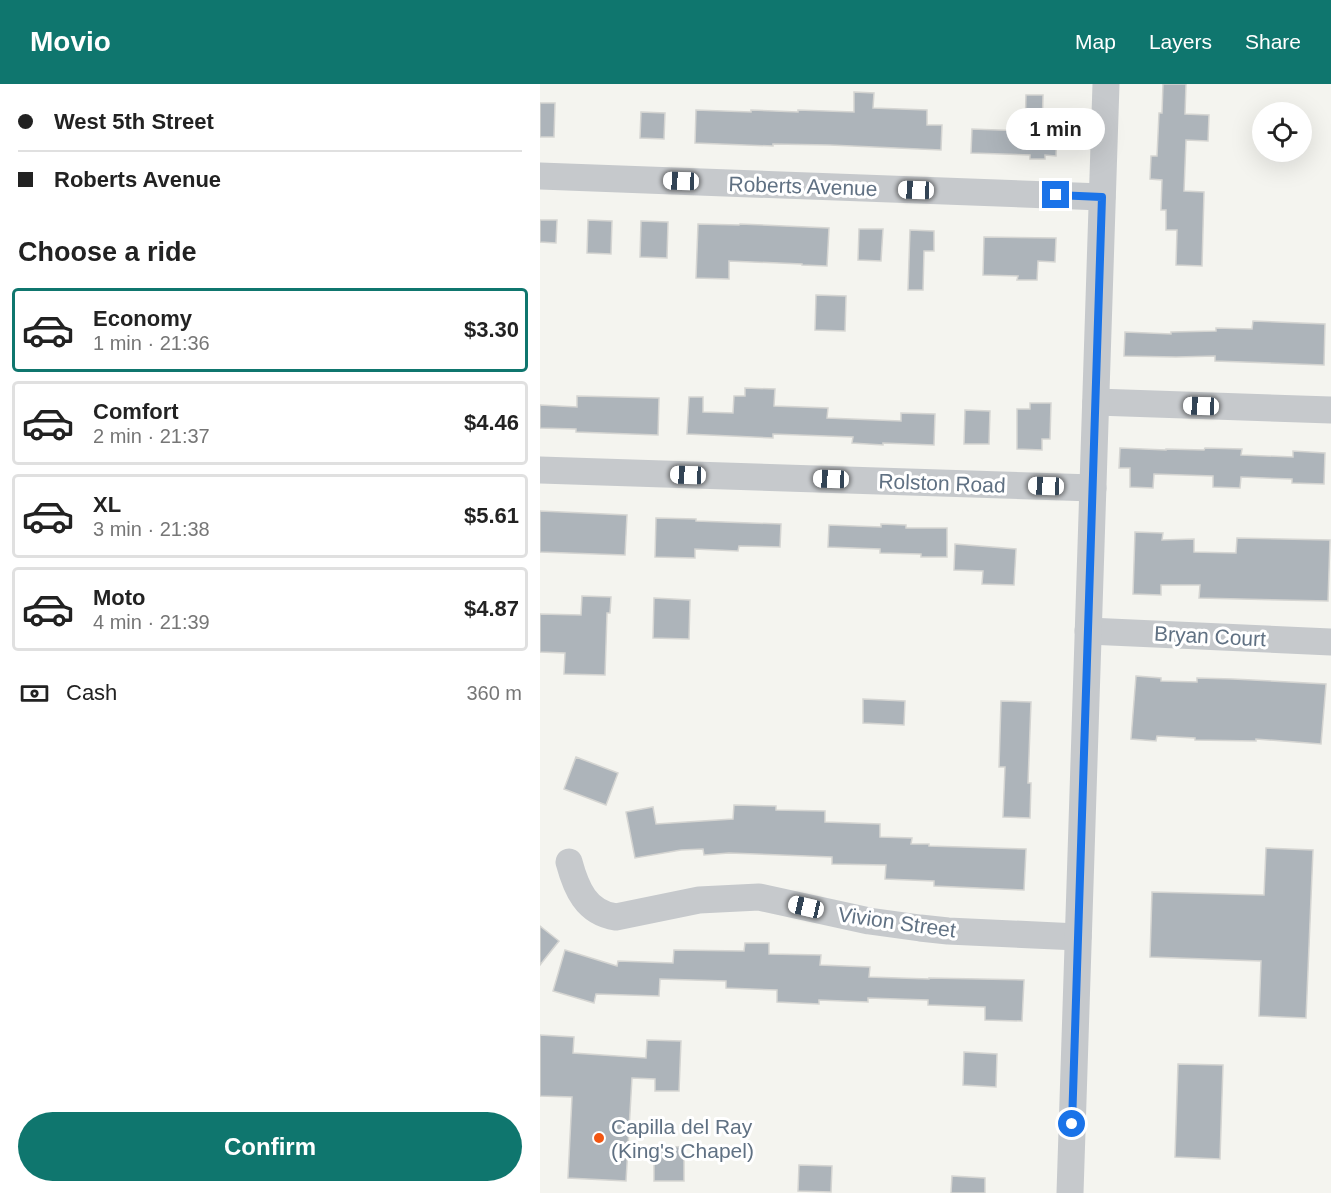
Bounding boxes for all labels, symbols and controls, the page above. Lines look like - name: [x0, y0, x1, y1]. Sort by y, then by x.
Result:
- text: Movio: [30, 26, 111, 57]
- text: Map: [1075, 30, 1116, 53]
- text: Layers: [1149, 30, 1212, 53]
- text: Share: [1245, 30, 1301, 53]
- map controls: [1252, 102, 1312, 162]
- button: locate: [1252, 102, 1312, 162]
- callout: 1 min: [1006, 108, 1106, 150]
- text: West 5th Street: [54, 109, 214, 134]
- text: 1 min: [1029, 118, 1082, 140]
- text: Roberts Avenue: [54, 167, 221, 192]
- car: [663, 171, 699, 191]
- street label: Roberts Avenue: [728, 172, 878, 200]
- car: [898, 180, 934, 200]
- route end: [1042, 181, 1069, 208]
- text: Choose a ride: [18, 237, 197, 267]
- icon: car: [21, 303, 75, 357]
- text: Economy: [93, 306, 192, 331]
- text: $3.30: [464, 317, 519, 342]
- text: 1 min · 21:36: [93, 332, 210, 354]
- icon: car: [21, 396, 75, 450]
- car: [1183, 396, 1219, 416]
- text: Comfort: [93, 399, 179, 424]
- text: $4.46: [464, 410, 519, 435]
- text: 2 min · 21:37: [93, 425, 210, 447]
- car: [670, 465, 706, 485]
- car: [813, 469, 849, 489]
- street label: Rolston Road: [878, 469, 1006, 497]
- car: [1028, 476, 1064, 496]
- icon: car: [21, 489, 75, 543]
- text: XL: [93, 492, 121, 517]
- text: $5.61: [464, 503, 519, 528]
- text: 3 min · 21:38: [93, 518, 210, 540]
- icon: car: [21, 582, 75, 636]
- text: Moto: [93, 585, 146, 610]
- text: $4.87: [464, 596, 519, 621]
- text: 4 min · 21:39: [93, 611, 210, 633]
- street label: Bryan Court: [1153, 622, 1267, 650]
- icon: cash: [18, 677, 51, 710]
- text: Cash: [66, 680, 117, 705]
- text: 360 m: [466, 682, 522, 704]
- car: [786, 894, 826, 920]
- street label: Vivion Street: [837, 902, 958, 942]
- route start: [1058, 1110, 1085, 1137]
- button: Confirm: [18, 1112, 522, 1181]
- place label: Capilla del Ray (King's Chapel): [611, 1115, 754, 1162]
- marker: Capilla del Ray (King's Chapel): [592, 1131, 606, 1145]

